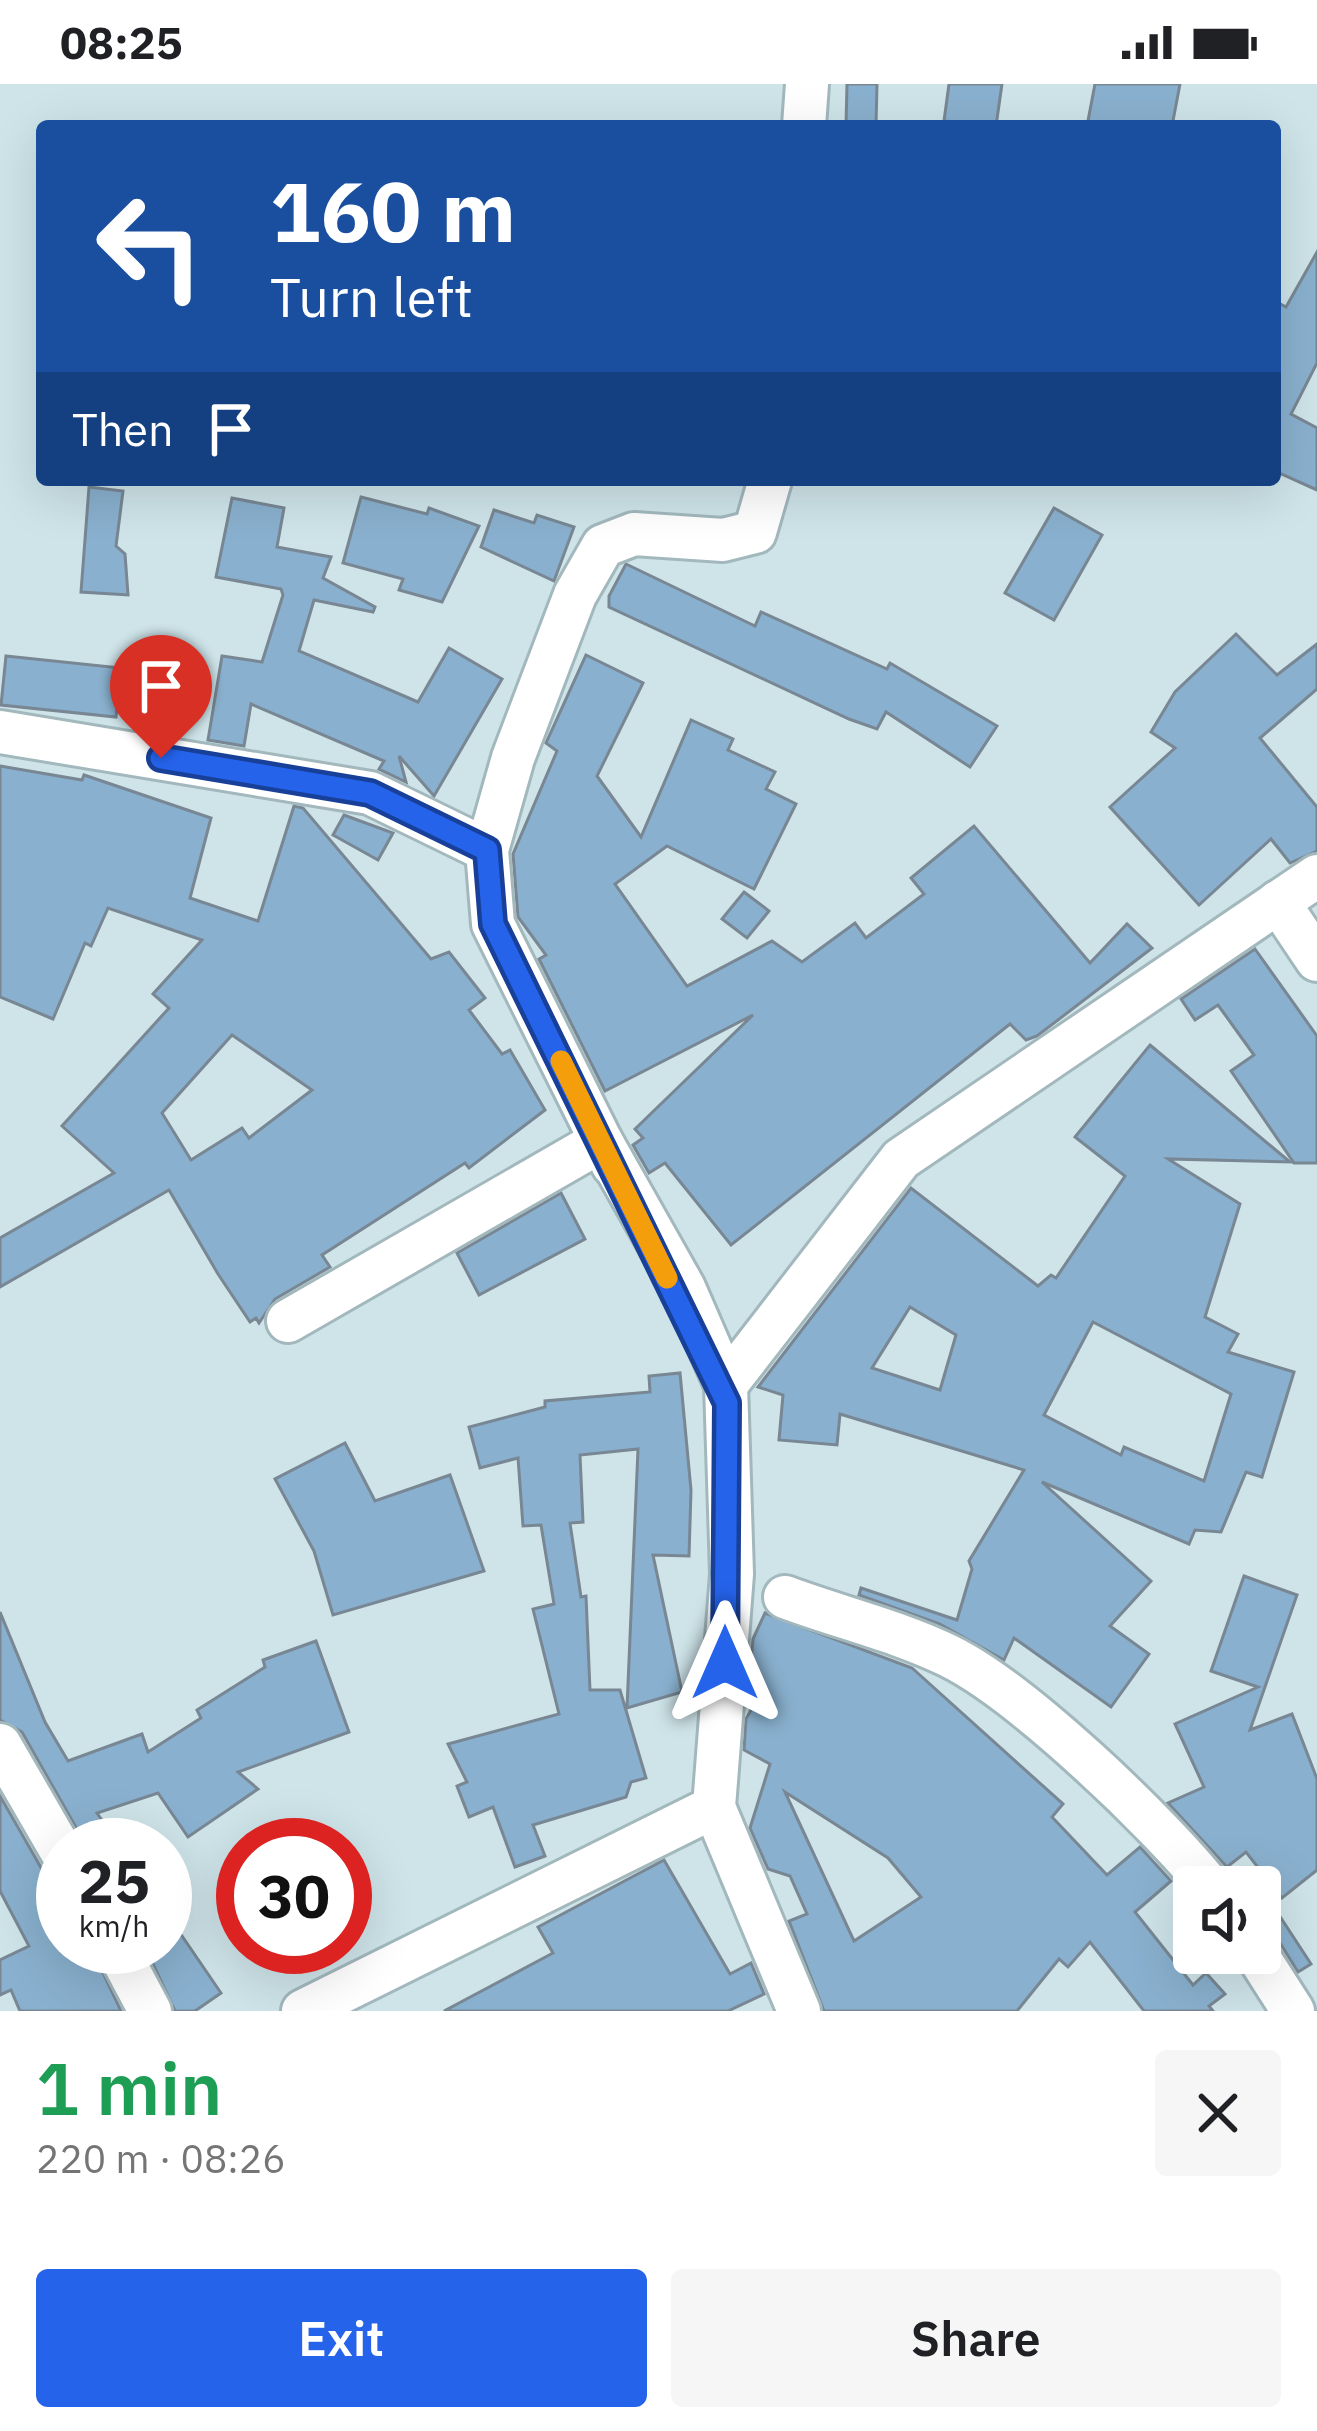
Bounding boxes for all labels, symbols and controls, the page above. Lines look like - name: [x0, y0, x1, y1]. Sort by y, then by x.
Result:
- text: 08:25: [60, 13, 183, 71]
- text: 160 m: [270, 156, 516, 265]
- icon: left: [72, 168, 228, 324]
- text: Turn left: [270, 262, 473, 332]
- icon: arrive: [198, 396, 264, 462]
- text: Then: [72, 400, 174, 458]
- pin: [110, 635, 212, 758]
- icon: arrive: [128, 653, 194, 719]
- position arrow: [662, 1600, 788, 1726]
- speed limit sign: 30: [216, 1818, 372, 1974]
- text: 25: [78, 1841, 150, 1920]
- map controls: [1173, 1866, 1281, 1974]
- button: sound: [1173, 1866, 1281, 1974]
- text: km/h: [79, 1906, 149, 1945]
- text: 1 min: [36, 2041, 222, 2135]
- button: close: [1155, 2050, 1281, 2176]
- text: 220 m · 08:26: [36, 2133, 286, 2184]
- button: Exit: [36, 2269, 647, 2407]
- button: Share: [671, 2269, 1281, 2407]

